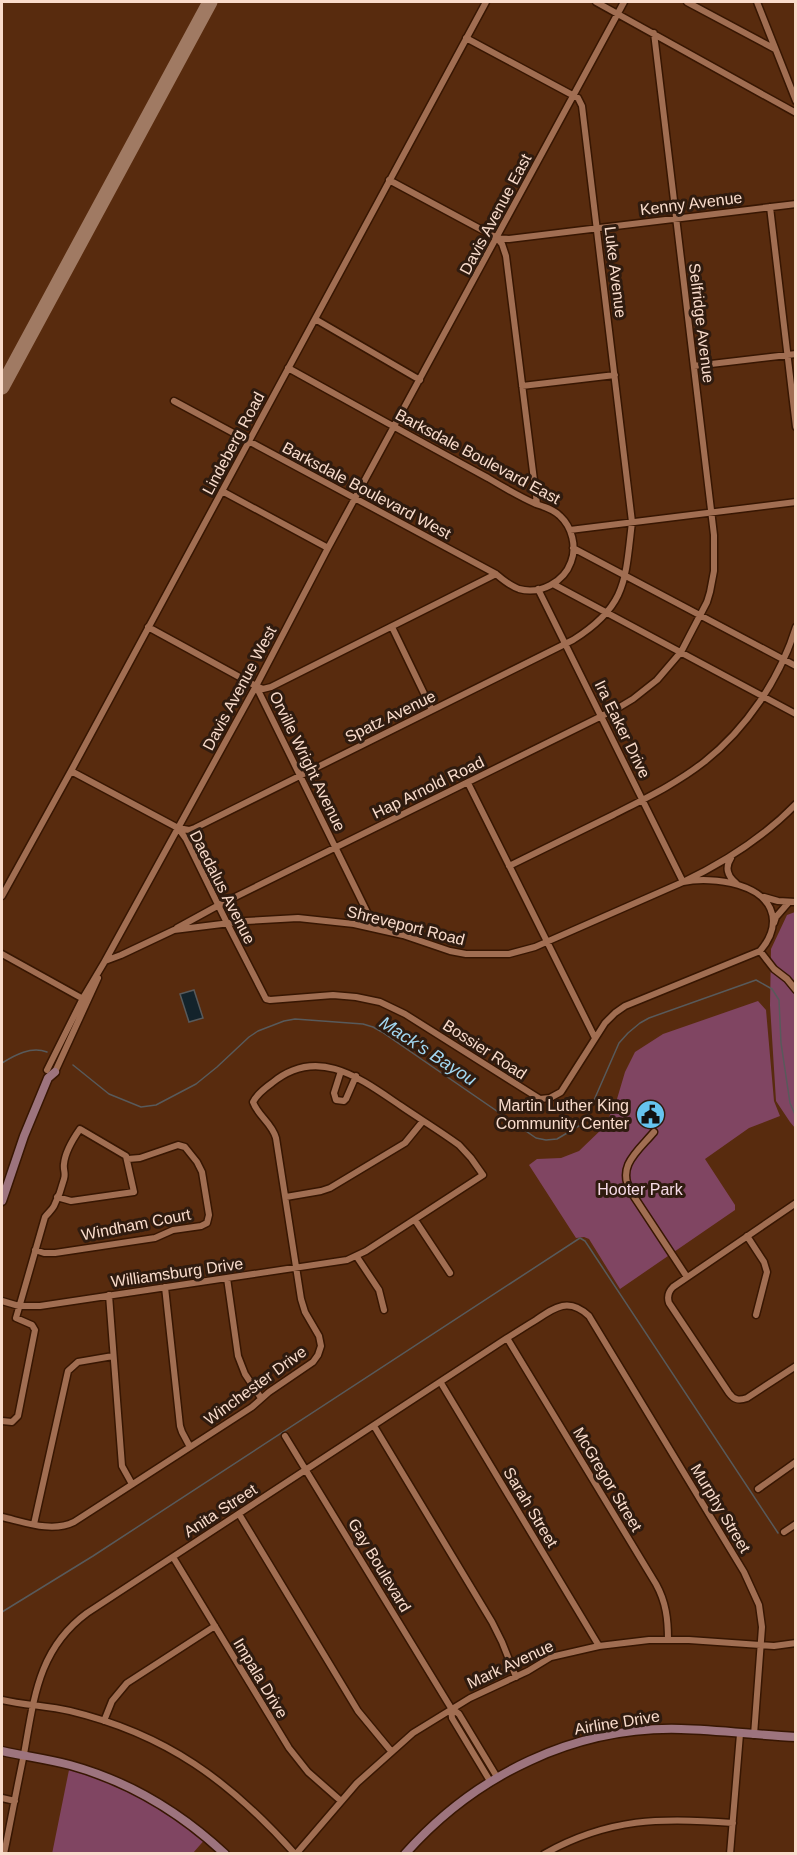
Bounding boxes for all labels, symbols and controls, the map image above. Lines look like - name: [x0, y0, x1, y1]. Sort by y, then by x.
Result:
- street label: Davis Avenue East: [456, 151, 535, 277]
- street label: Kenny Avenue: [639, 189, 743, 218]
- street label: Luke Avenue: [601, 225, 630, 319]
- street label: Selfridge Avenue: [686, 262, 717, 384]
- street label: Lindeberg Road: [199, 389, 268, 497]
- street label: Barksdale Boulevard East: [392, 406, 564, 507]
- street label: Barksdale Boulevard West: [280, 439, 454, 542]
- street label: Davis Avenue West: [200, 623, 280, 753]
- street label: Ira Eaker Drive: [592, 678, 654, 781]
- street label: Spatz Avenue: [342, 687, 438, 746]
- street label: Orville Wright Avenue: [266, 689, 349, 834]
- street label: Hap Arnold Road: [370, 753, 487, 822]
- street label: Daedalus Avenue: [187, 828, 259, 947]
- street label: Shreveport Road: [345, 903, 467, 948]
- water label: Mack's Bayou: [376, 1012, 480, 1090]
- street label: Bossier Road: [440, 1016, 530, 1083]
- place label: Martin Luther King Community Center: [496, 1097, 630, 1132]
- public building icon: Martin Luther King Community Center: [634, 1098, 666, 1130]
- park label: Hooter Park: [597, 1181, 684, 1198]
- street label: Windham Court: [80, 1205, 193, 1243]
- street label: Williamsburg Drive: [110, 1255, 244, 1290]
- street label: Winchester Drive: [201, 1343, 310, 1428]
- street label: McGregor Street: [570, 1424, 646, 1535]
- street label: Murphy Street: [687, 1461, 754, 1556]
- street label: Sarah Street: [500, 1464, 561, 1551]
- street label: Anita Street: [181, 1480, 260, 1540]
- street label: Gay Boulevard: [345, 1516, 414, 1615]
- street label: Impala Drive: [230, 1635, 291, 1721]
- street label: Mark Avenue: [464, 1637, 556, 1692]
- street label: Airline Drive: [573, 1707, 661, 1738]

